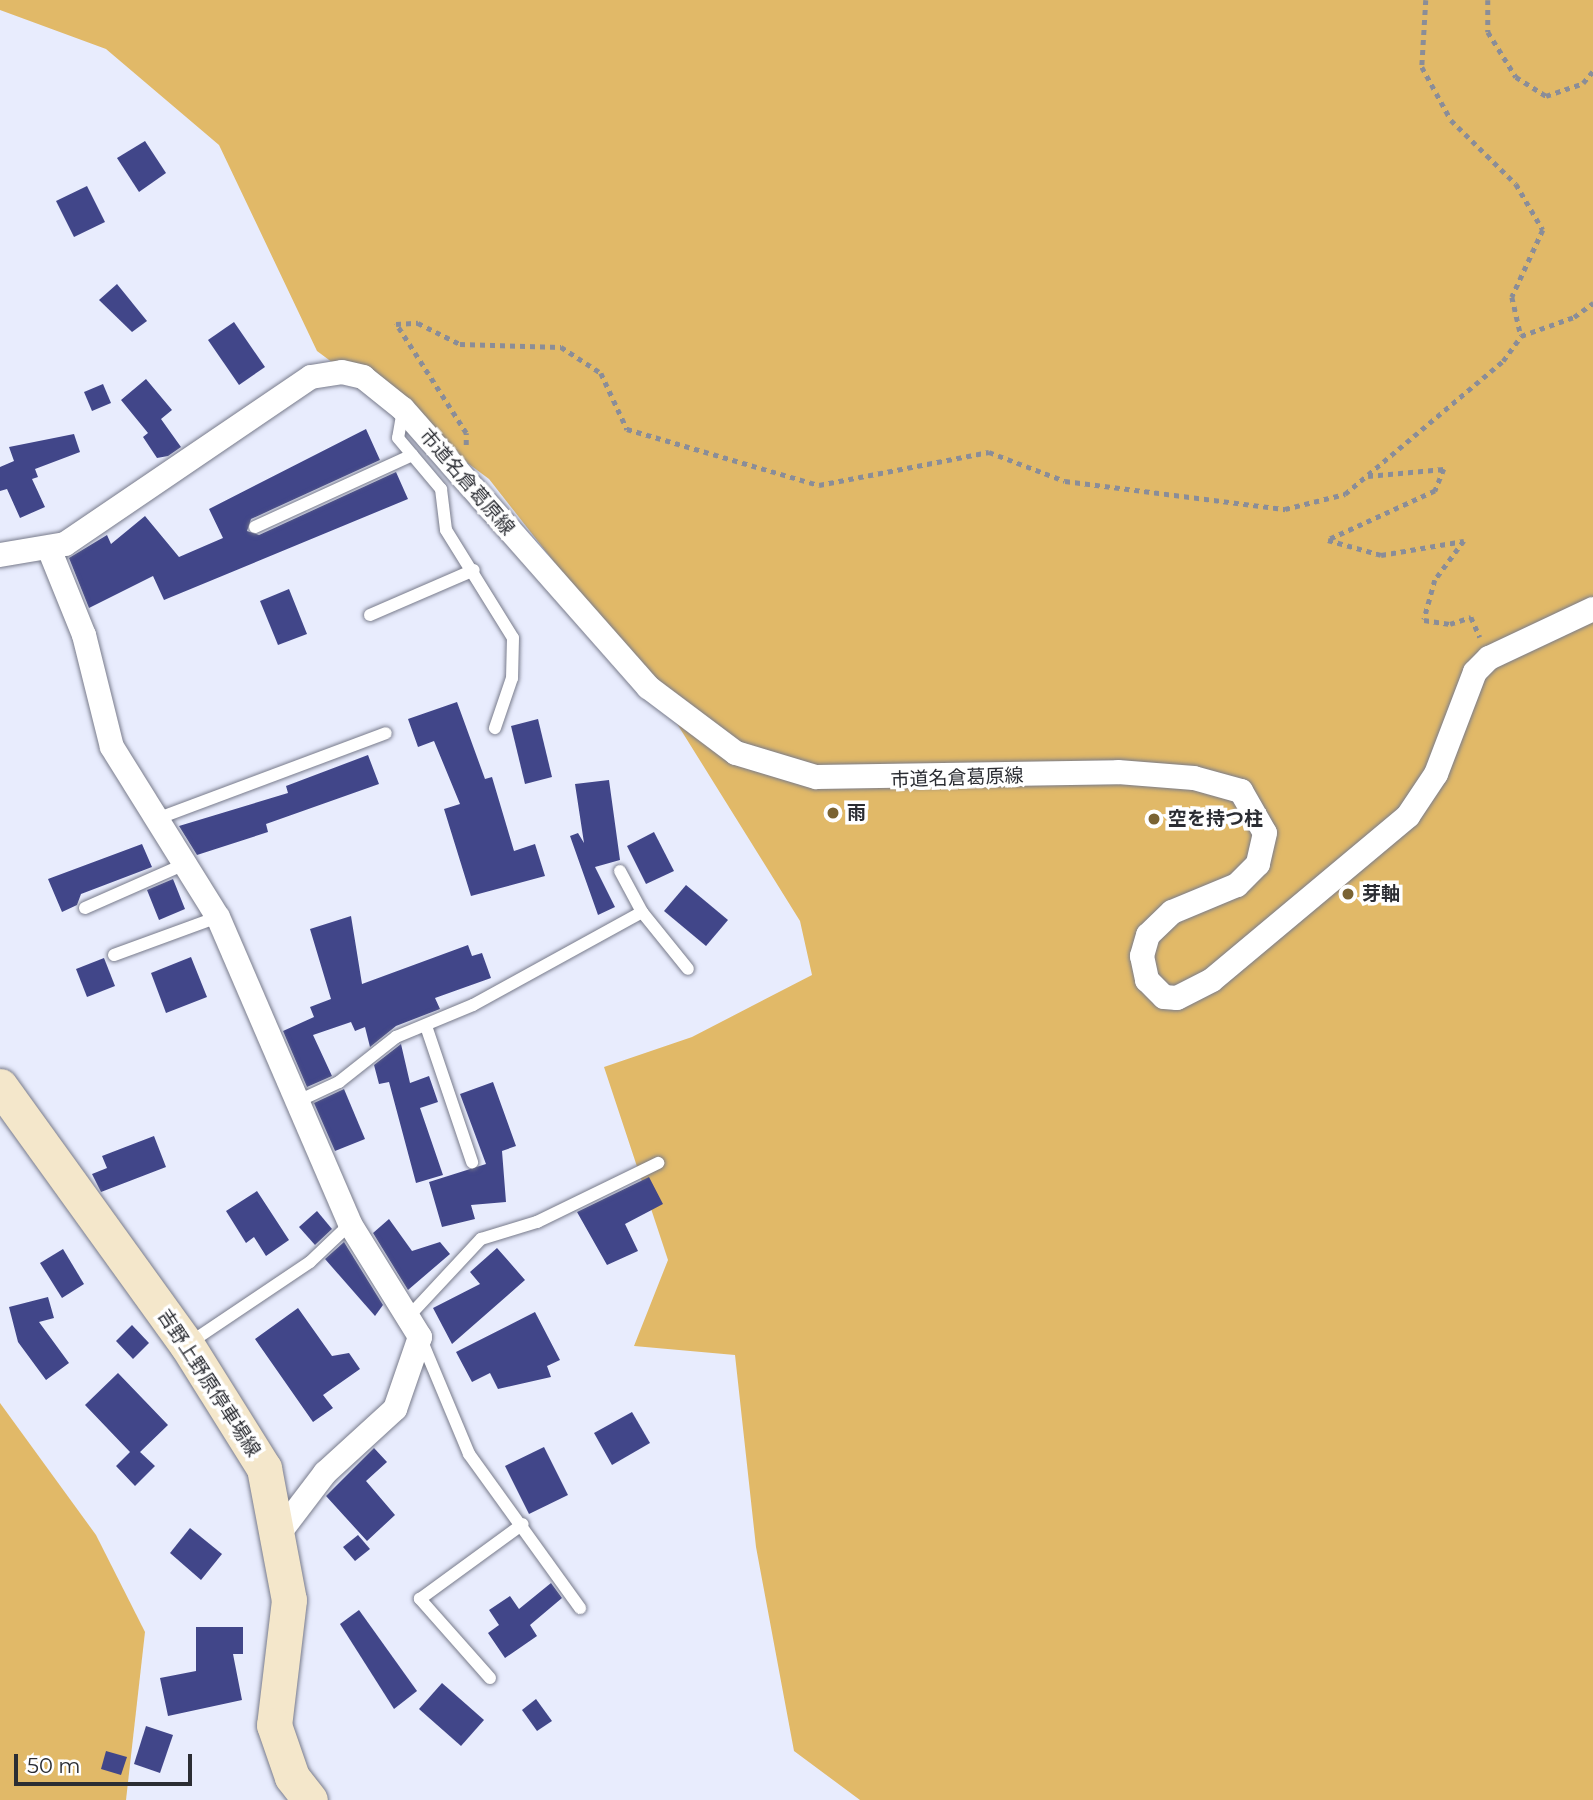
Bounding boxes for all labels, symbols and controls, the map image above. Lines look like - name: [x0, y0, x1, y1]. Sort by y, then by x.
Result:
- street label: 市道名倉葛原線: [415, 424, 519, 540]
- street label: 市道名倉葛原線: [890, 764, 1024, 792]
- place label: 雨: [847, 802, 866, 824]
- marker: 雨: [825, 805, 841, 821]
- place label: 空を持つ柱: [1168, 808, 1263, 830]
- marker: 空を持つ柱: [1146, 811, 1162, 827]
- place label: 芽軸: [1362, 883, 1400, 905]
- marker: 芽軸: [1340, 886, 1356, 902]
- street label: 吉野上野原停車場線: [153, 1305, 265, 1461]
- scale bar: [18, 1741, 196, 1785]
- text: 50 m: [27, 1753, 81, 1778]

